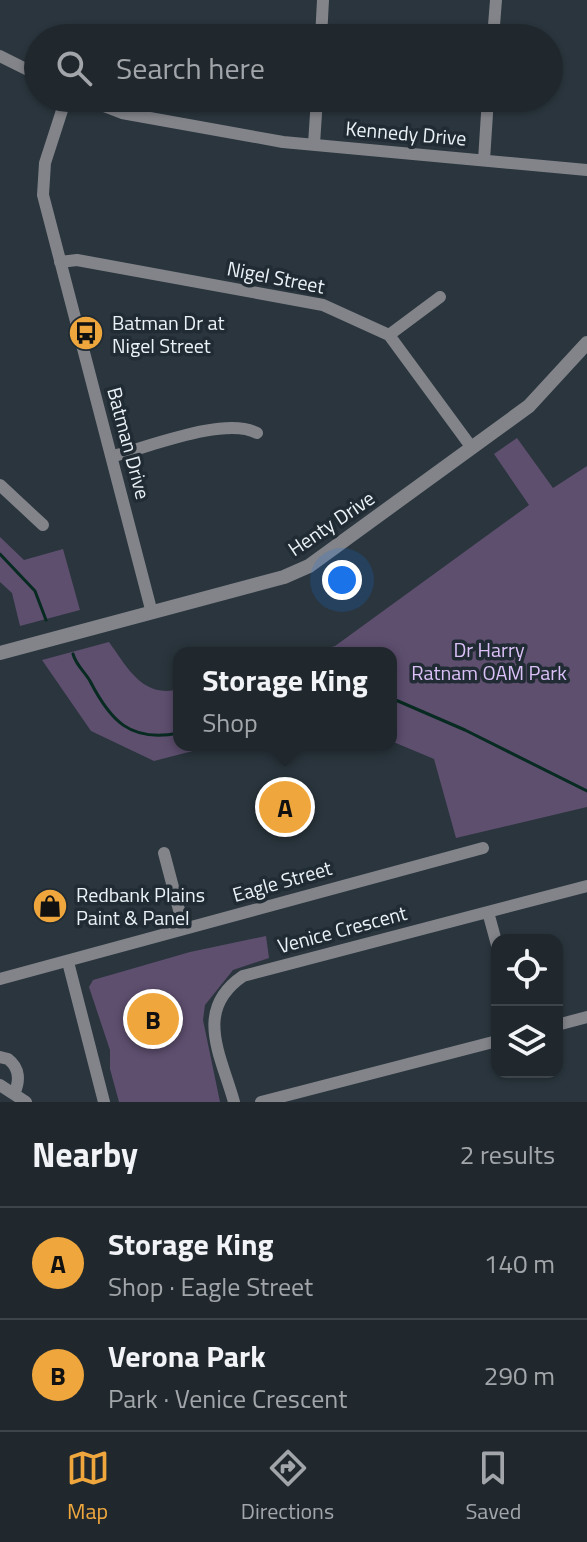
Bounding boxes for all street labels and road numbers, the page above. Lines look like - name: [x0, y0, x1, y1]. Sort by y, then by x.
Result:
- street label: Kennedy Drive: [344, 112, 468, 154]
- street label: Nigel Street: [225, 252, 327, 302]
- street label: Batman Drive: [99, 383, 159, 503]
- street label: Henty Drive: [281, 482, 381, 564]
- street label: Eagle Street: [229, 852, 335, 910]
- street label: Venice Crescent: [274, 897, 410, 961]

